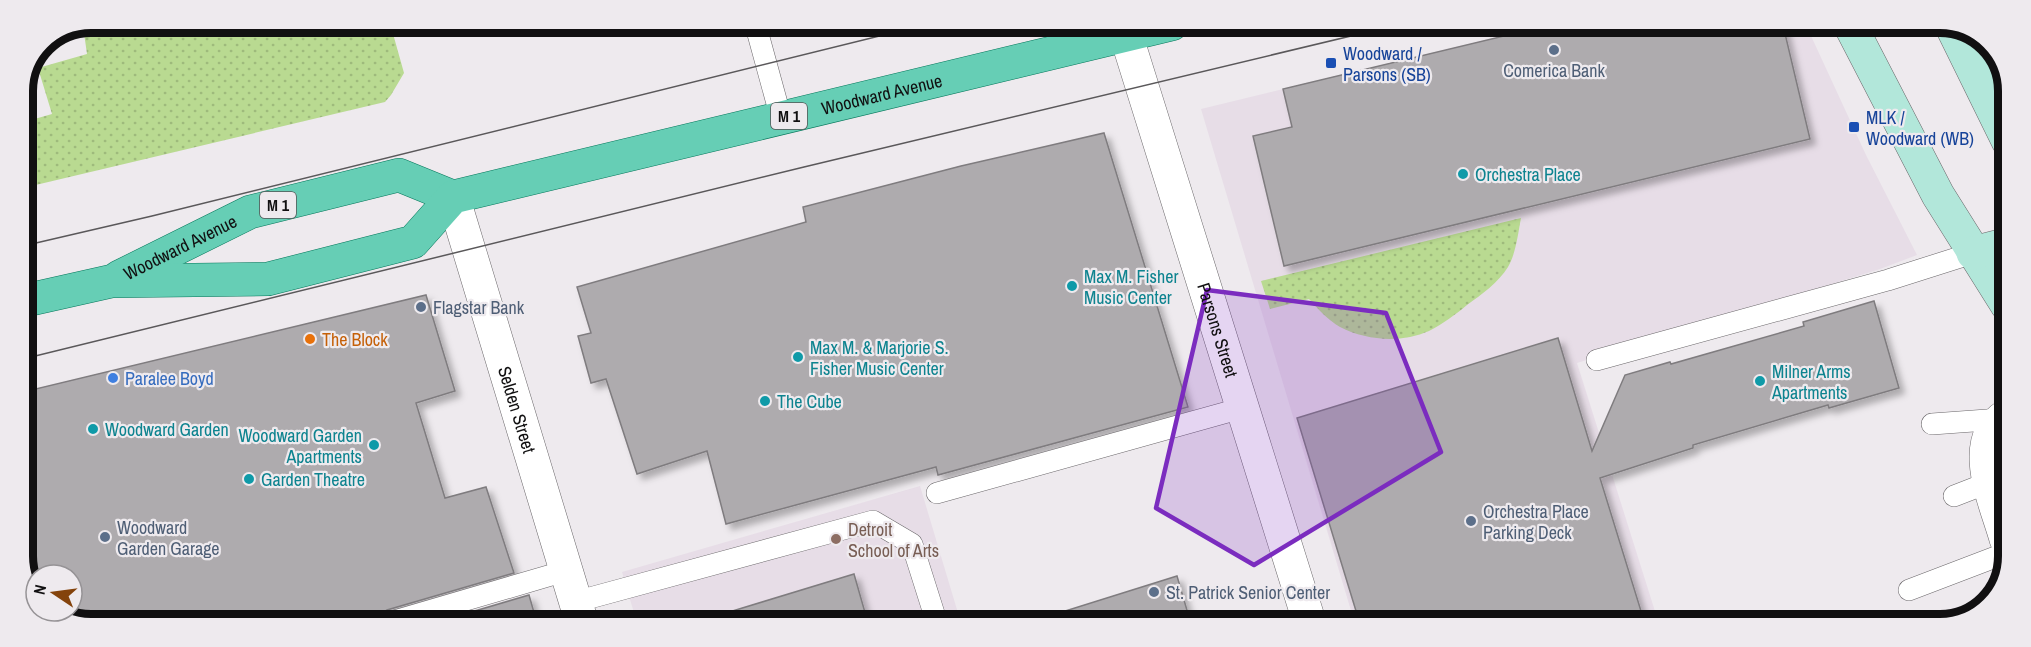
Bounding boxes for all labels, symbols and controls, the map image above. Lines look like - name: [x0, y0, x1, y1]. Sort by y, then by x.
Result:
- place label: Woodward / Parsons (SB): [1343, 41, 1431, 87]
- marker: Comerica Bank: [1547, 43, 1561, 57]
- marker: Woodward / Parsons (SB): [1324, 56, 1338, 70]
- place label: Comerica Bank: [1503, 58, 1605, 83]
- street label: Woodward Avenue: [819, 67, 945, 120]
- road number: M 1: [771, 103, 807, 129]
- place label: MLK / Woodward (WB): [1866, 105, 1974, 151]
- marker: MLK / Woodward (WB): [1847, 120, 1861, 134]
- place label: Orchestra Place: [1475, 162, 1581, 187]
- marker: Orchestra Place: [1456, 167, 1470, 181]
- road number: M 1: [260, 192, 296, 218]
- street label: Woodward Avenue: [119, 208, 241, 285]
- place label: Max M. Fisher Music Center: [1084, 264, 1178, 310]
- marker: Max M. Fisher Music Center: [1065, 279, 1079, 293]
- street label: Parsons Street: [1192, 280, 1245, 380]
- place label: Flagstar Bank: [433, 295, 525, 320]
- marker: Flagstar Bank: [414, 300, 428, 314]
- place label: The Block: [322, 327, 388, 352]
- marker: The Block: [303, 332, 317, 346]
- place label: Max M. & Marjorie S. Fisher Music Center: [810, 335, 949, 381]
- marker: Max M. & Marjorie S. Fisher Music Center: [791, 350, 805, 364]
- place label: Milner Arms Apartments: [1771, 359, 1851, 405]
- street label: Selden Street: [492, 363, 542, 456]
- place label: Paralee Boyd: [125, 366, 214, 391]
- marker: Paralee Boyd: [106, 371, 120, 385]
- marker: Milner Arms Apartments: [1753, 374, 1767, 388]
- place label: The Cube: [777, 389, 842, 414]
- marker: The Cube: [758, 394, 772, 408]
- place label: Woodward Garden: [105, 417, 229, 442]
- marker: Woodward Garden: [86, 422, 100, 436]
- place label: Woodward Garden Apartments: [238, 423, 362, 469]
- marker: Woodward Garden Apartments: [367, 438, 381, 452]
- place label: Garden Theatre: [261, 467, 365, 492]
- marker: Garden Theatre: [242, 472, 256, 486]
- place label: Orchestra Place Parking Deck: [1483, 499, 1589, 545]
- marker: Orchestra Place Parking Deck: [1464, 514, 1478, 528]
- place label: Woodward Garden Garage: [117, 515, 220, 561]
- place label: Detroit School of Arts: [848, 517, 939, 563]
- marker: Woodward Garden Garage: [98, 530, 112, 544]
- marker: Detroit School of Arts: [829, 532, 843, 546]
- north arrow: [24, 563, 84, 623]
- place label: St. Patrick Senior Center: [1166, 580, 1330, 605]
- text: N: [28, 583, 51, 597]
- marker: St. Patrick Senior Center: [1147, 585, 1161, 599]

